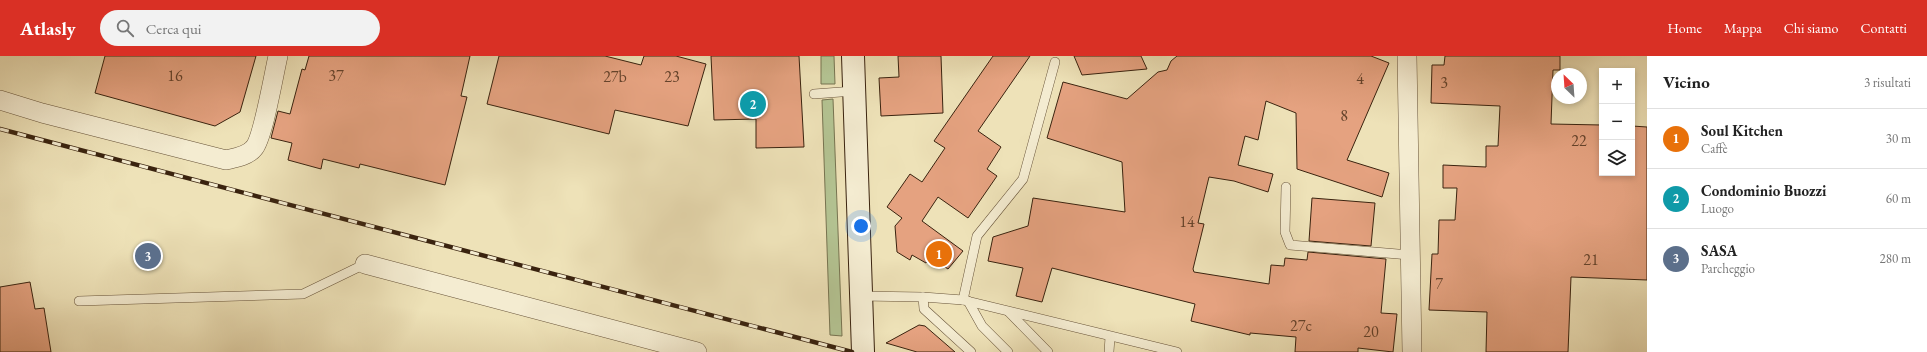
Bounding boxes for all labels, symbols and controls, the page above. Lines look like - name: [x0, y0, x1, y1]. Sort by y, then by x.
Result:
- search box: [100, 10, 380, 46]
- text: Atlasly: [20, 16, 76, 41]
- icon: search: [114, 17, 136, 39]
- text: Cerca qui: [146, 19, 202, 38]
- text: Home: [1667, 19, 1702, 37]
- text: Mappa: [1724, 19, 1762, 37]
- text: Chi siamo: [1784, 19, 1839, 37]
- text: Contatti: [1861, 19, 1907, 37]
- house number: 16: [167, 65, 183, 86]
- house number: 37: [328, 65, 344, 86]
- house number: 27b: [603, 66, 627, 87]
- house number: 23: [664, 66, 680, 87]
- house number: 4: [1356, 68, 1364, 89]
- north arrow: [1551, 68, 1587, 104]
- map controls: [1599, 68, 1635, 176]
- button: +: [1599, 68, 1635, 104]
- text: Vicino: [1663, 71, 1710, 93]
- house number: 3: [1440, 72, 1448, 93]
- text: 3 risultati: [1864, 74, 1911, 91]
- pin: 2: [740, 89, 766, 119]
- button: −: [1599, 104, 1635, 140]
- house number: 8: [1340, 105, 1348, 126]
- text: Soul Kitchen: [1701, 121, 1783, 140]
- house number: 22: [1571, 130, 1587, 151]
- text: 1: [1673, 130, 1679, 147]
- text: 30 m: [1886, 130, 1911, 147]
- button: layers: [1599, 140, 1635, 176]
- text: Caffè: [1701, 140, 1728, 157]
- text: Condominio Buozzi: [1701, 181, 1827, 200]
- text: 2: [1673, 190, 1679, 207]
- text: 60 m: [1886, 190, 1911, 207]
- text: Luogo: [1701, 200, 1734, 217]
- house number: 14: [1179, 211, 1195, 232]
- your location: [851, 216, 871, 236]
- pin: 1: [926, 239, 952, 269]
- pin: 3: [135, 241, 161, 271]
- text: SASA: [1701, 241, 1737, 260]
- house number: 21: [1583, 249, 1599, 270]
- text: 3: [1673, 250, 1679, 267]
- text: 280 m: [1880, 250, 1911, 267]
- text: Parcheggio: [1701, 260, 1755, 277]
- house number: 7: [1435, 273, 1443, 294]
- house number: 27c: [1290, 315, 1312, 336]
- house number: 20: [1363, 321, 1379, 342]

